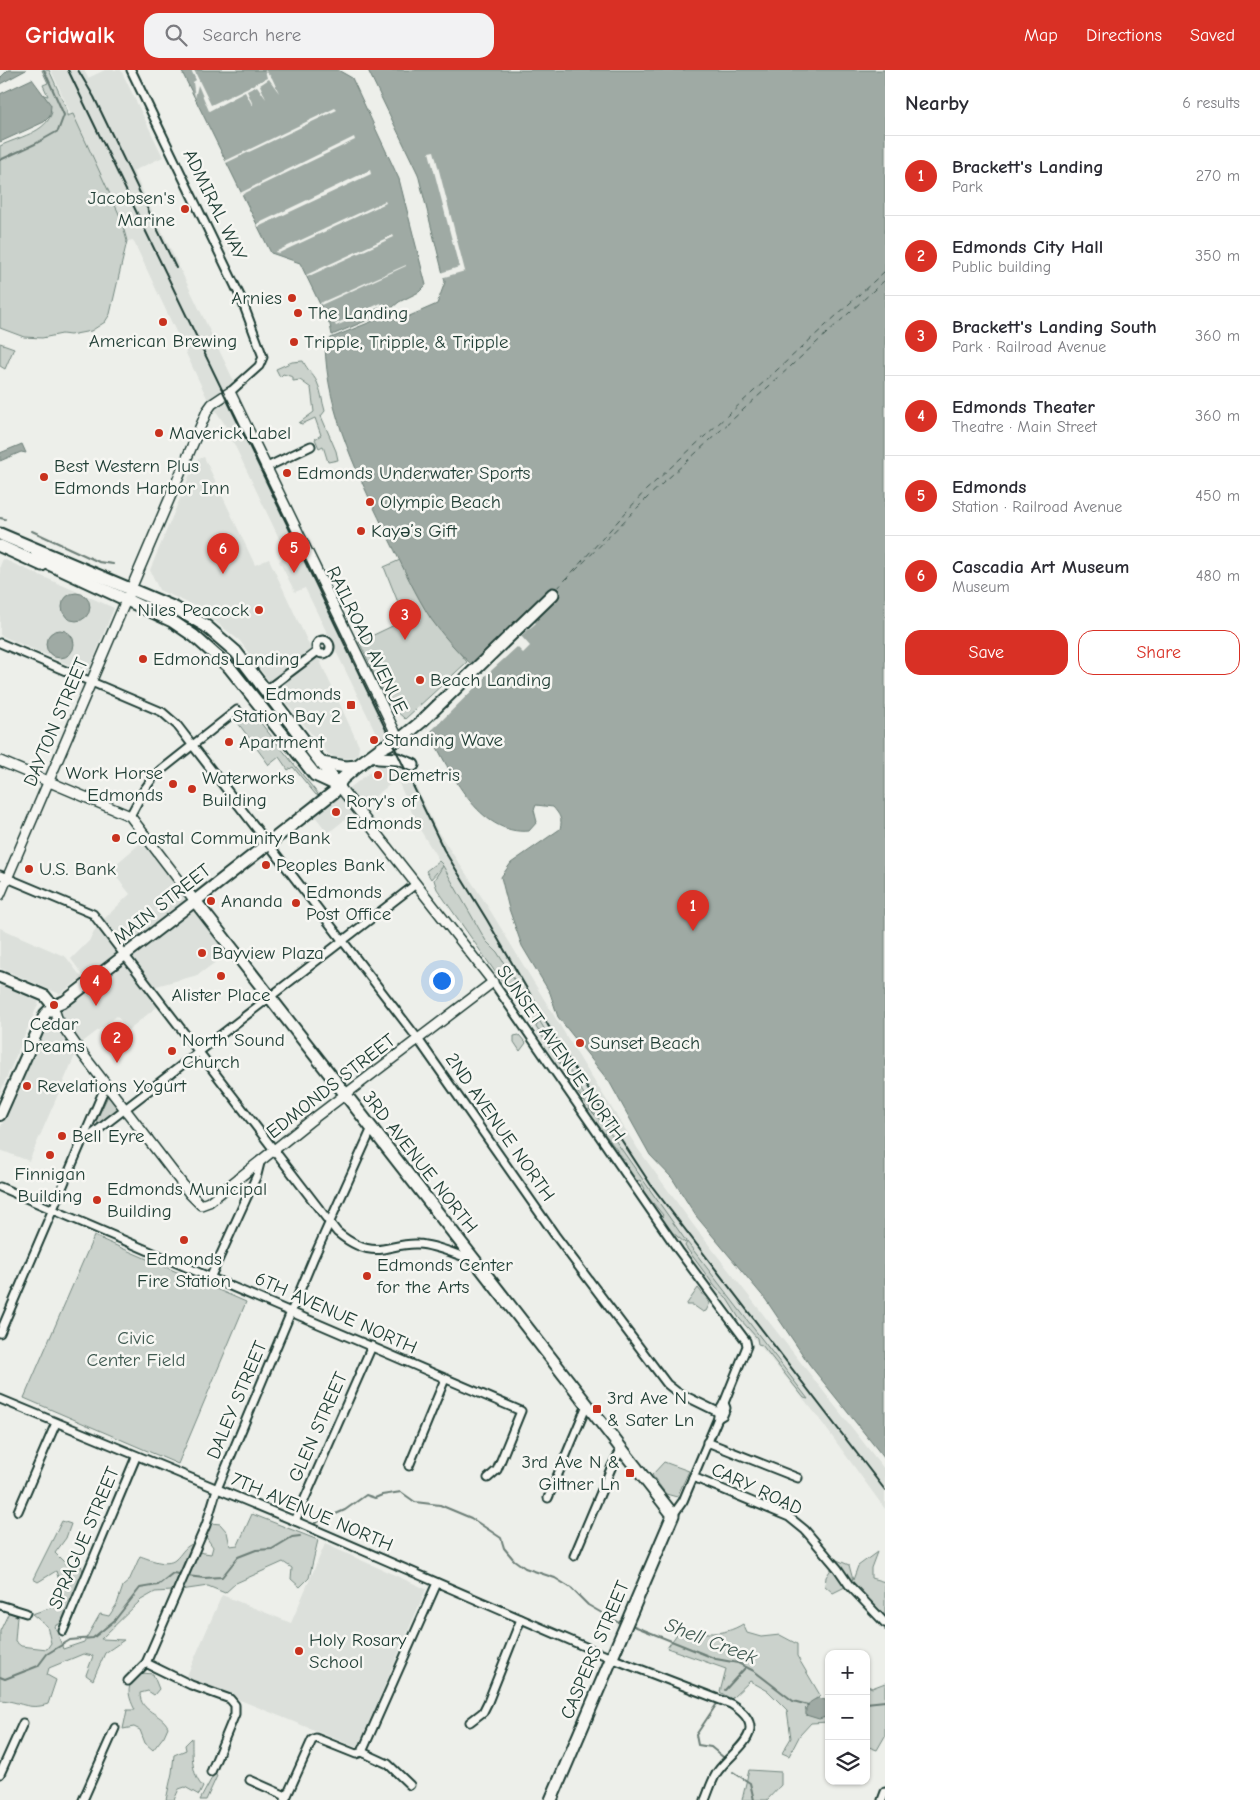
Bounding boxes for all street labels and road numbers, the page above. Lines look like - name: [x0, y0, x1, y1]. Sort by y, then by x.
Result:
- street label: ADMIRAL WAY: [179, 146, 252, 265]
- street label: RAILROAD AVENUE: [322, 563, 412, 717]
- street label: DAYTON STREET: [19, 654, 93, 790]
- street label: MAIN STREET: [109, 859, 215, 949]
- street label: SUNSET AVENUE NORTH: [492, 961, 630, 1145]
- street label: EDMONDS STREET: [262, 1029, 400, 1143]
- street label: 2ND AVENUE NORTH: [441, 1049, 559, 1205]
- street label: 3RD AVENUE NORTH: [358, 1087, 482, 1237]
- street label: 6TH AVENUE NORTH: [251, 1267, 421, 1359]
- street label: DALEY STREET: [202, 1338, 272, 1462]
- street label: GLEN STREET: [284, 1369, 352, 1485]
- street label: CARY ROAD: [708, 1458, 806, 1520]
- street label: SPRAGUE STREET: [44, 1463, 124, 1613]
- street label: 7TH AVENUE NORTH: [228, 1468, 396, 1556]
- street label: CASPERS STREET: [556, 1578, 634, 1722]

